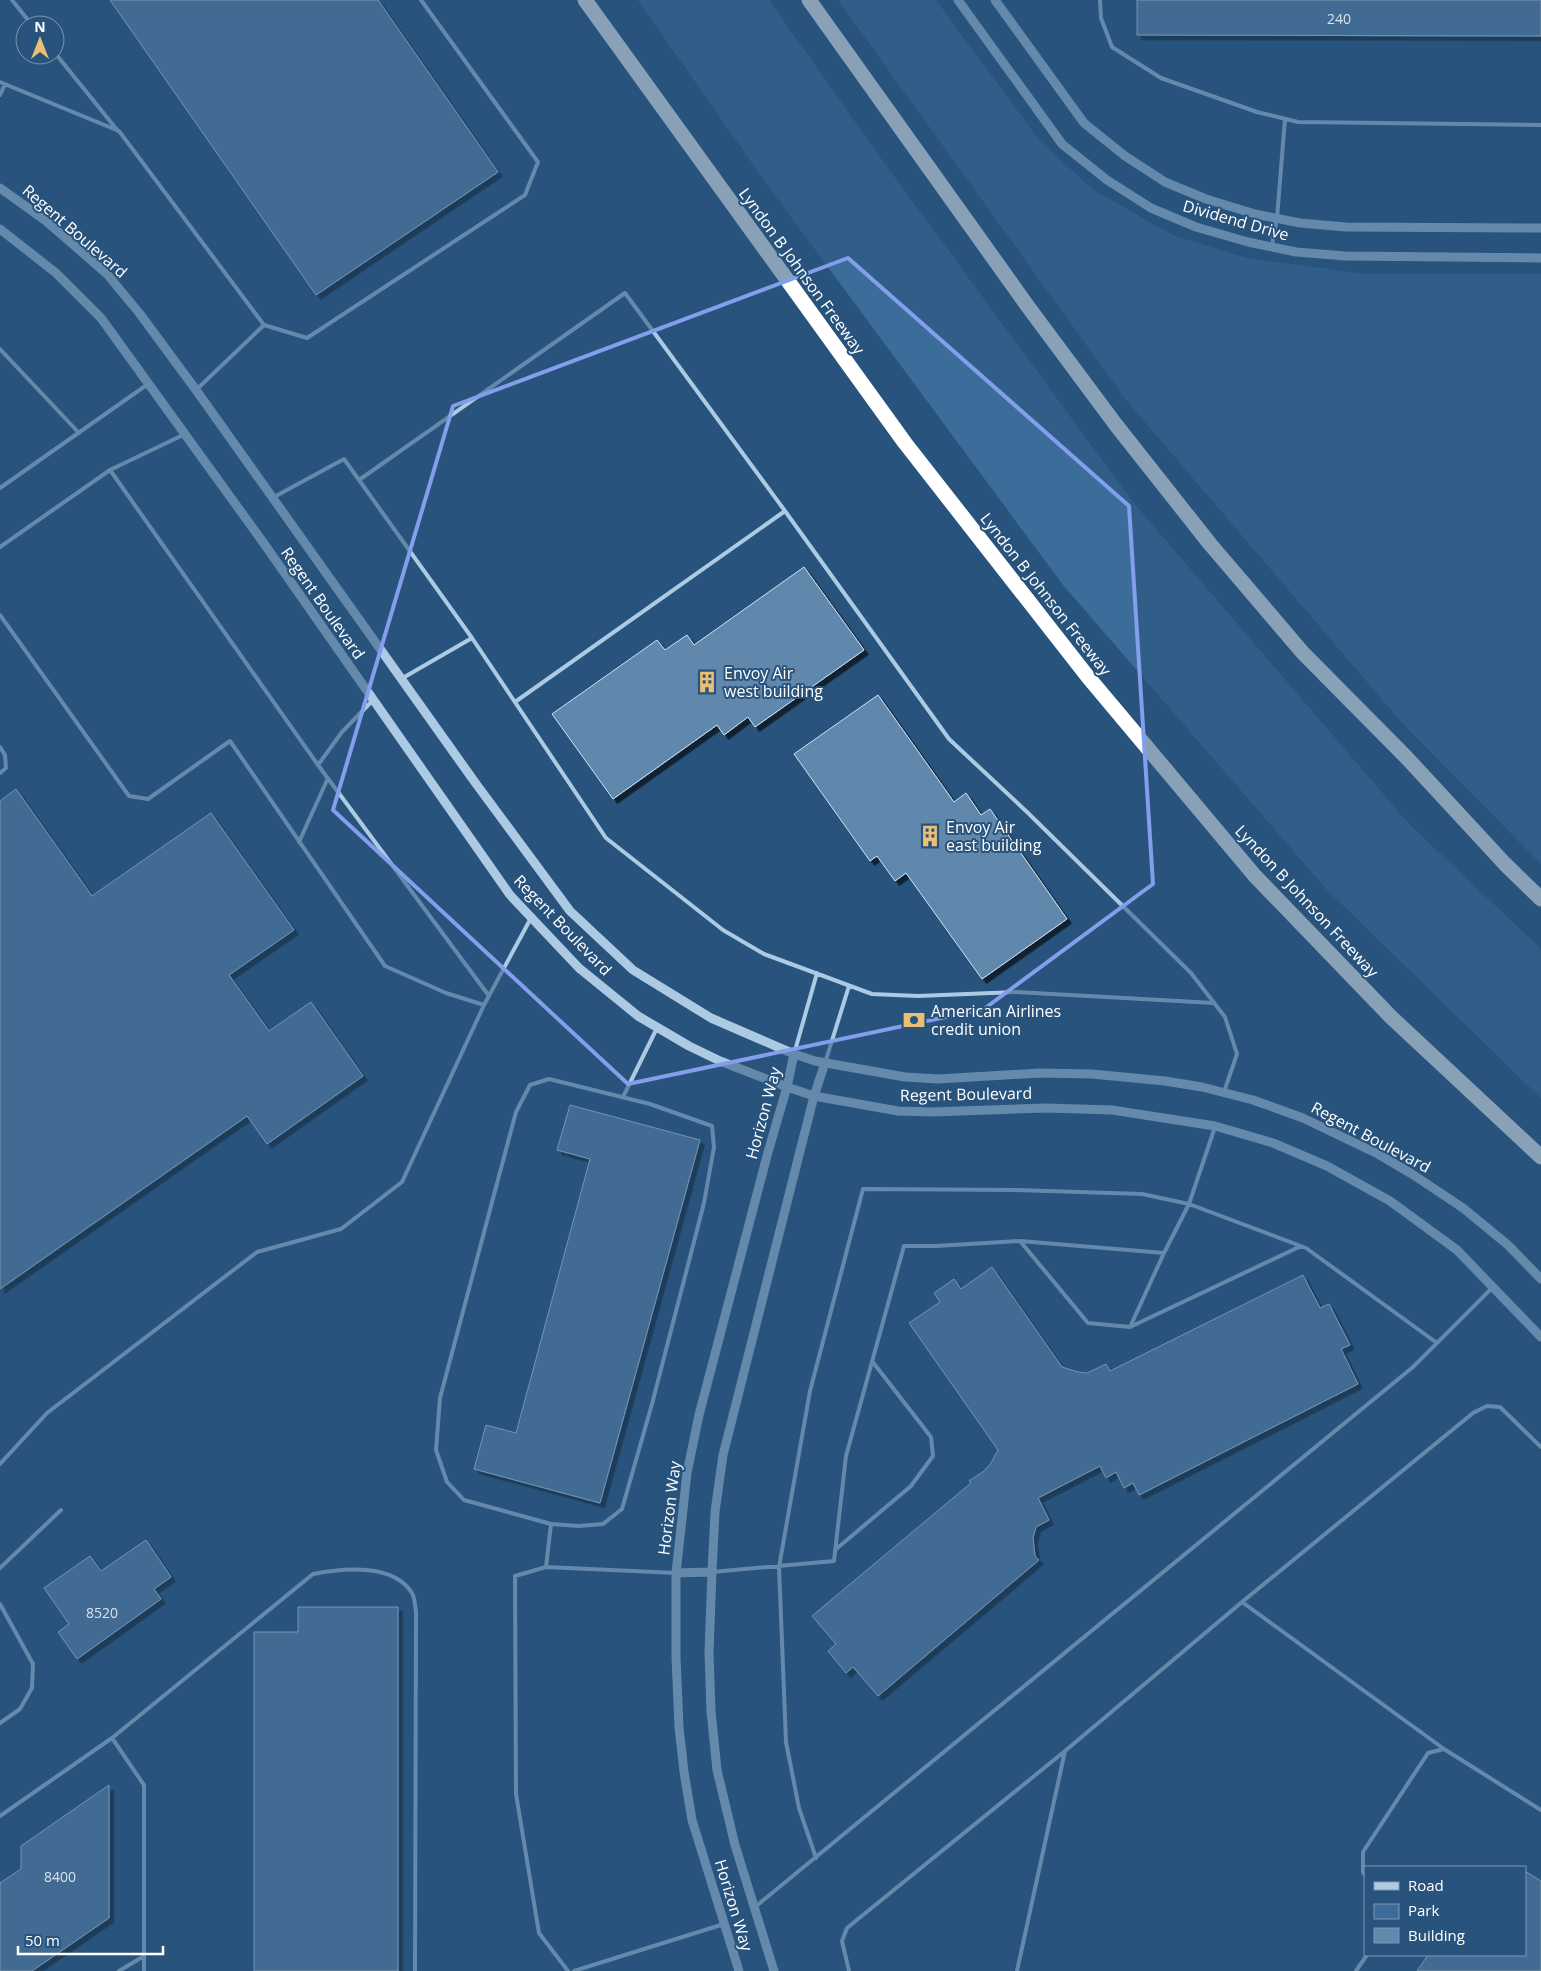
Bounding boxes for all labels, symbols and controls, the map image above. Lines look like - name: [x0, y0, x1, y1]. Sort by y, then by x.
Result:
- house number: 240: [1327, 9, 1351, 28]
- north arrow: [15, 15, 65, 65]
- text: N: [34, 17, 46, 36]
- street label: Regent Boulevard: [18, 179, 132, 283]
- street label: Lyndon B Johnson Freeway: [734, 183, 871, 360]
- street label: Dividend Drive: [1180, 194, 1292, 246]
- street label: Lyndon B Johnson Freeway: [975, 508, 1117, 681]
- street label: Regent Boulevard: [276, 543, 370, 663]
- place label: Envoy Air west building: [724, 662, 823, 702]
- building icon: Envoy Air west building: [694, 669, 720, 695]
- place label: Envoy Air east building: [946, 816, 1042, 856]
- street label: Lyndon B Johnson Freeway: [1230, 820, 1384, 983]
- building icon: Envoy Air east building: [917, 823, 943, 849]
- street label: Regent Boulevard: [509, 870, 617, 980]
- place label: American Airlines credit union: [931, 1000, 1061, 1040]
- bank icon: American Airlines credit union: [901, 1007, 927, 1033]
- street label: Horizon Way: [740, 1063, 786, 1162]
- street label: Regent Boulevard: [900, 1082, 1032, 1106]
- street label: Regent Boulevard: [1307, 1096, 1435, 1178]
- street label: Horizon Way: [652, 1459, 686, 1556]
- house number: 8520: [86, 1603, 118, 1622]
- street label: Horizon Way: [710, 1856, 759, 1954]
- legend: [1364, 1866, 1526, 1956]
- house number: 8400: [44, 1867, 76, 1886]
- text: Road: [1408, 1875, 1444, 1895]
- text: Park: [1408, 1900, 1439, 1920]
- scale bar: [18, 1924, 162, 1956]
- text: Building: [1408, 1925, 1465, 1945]
- text: 50 m: [25, 1930, 60, 1950]

